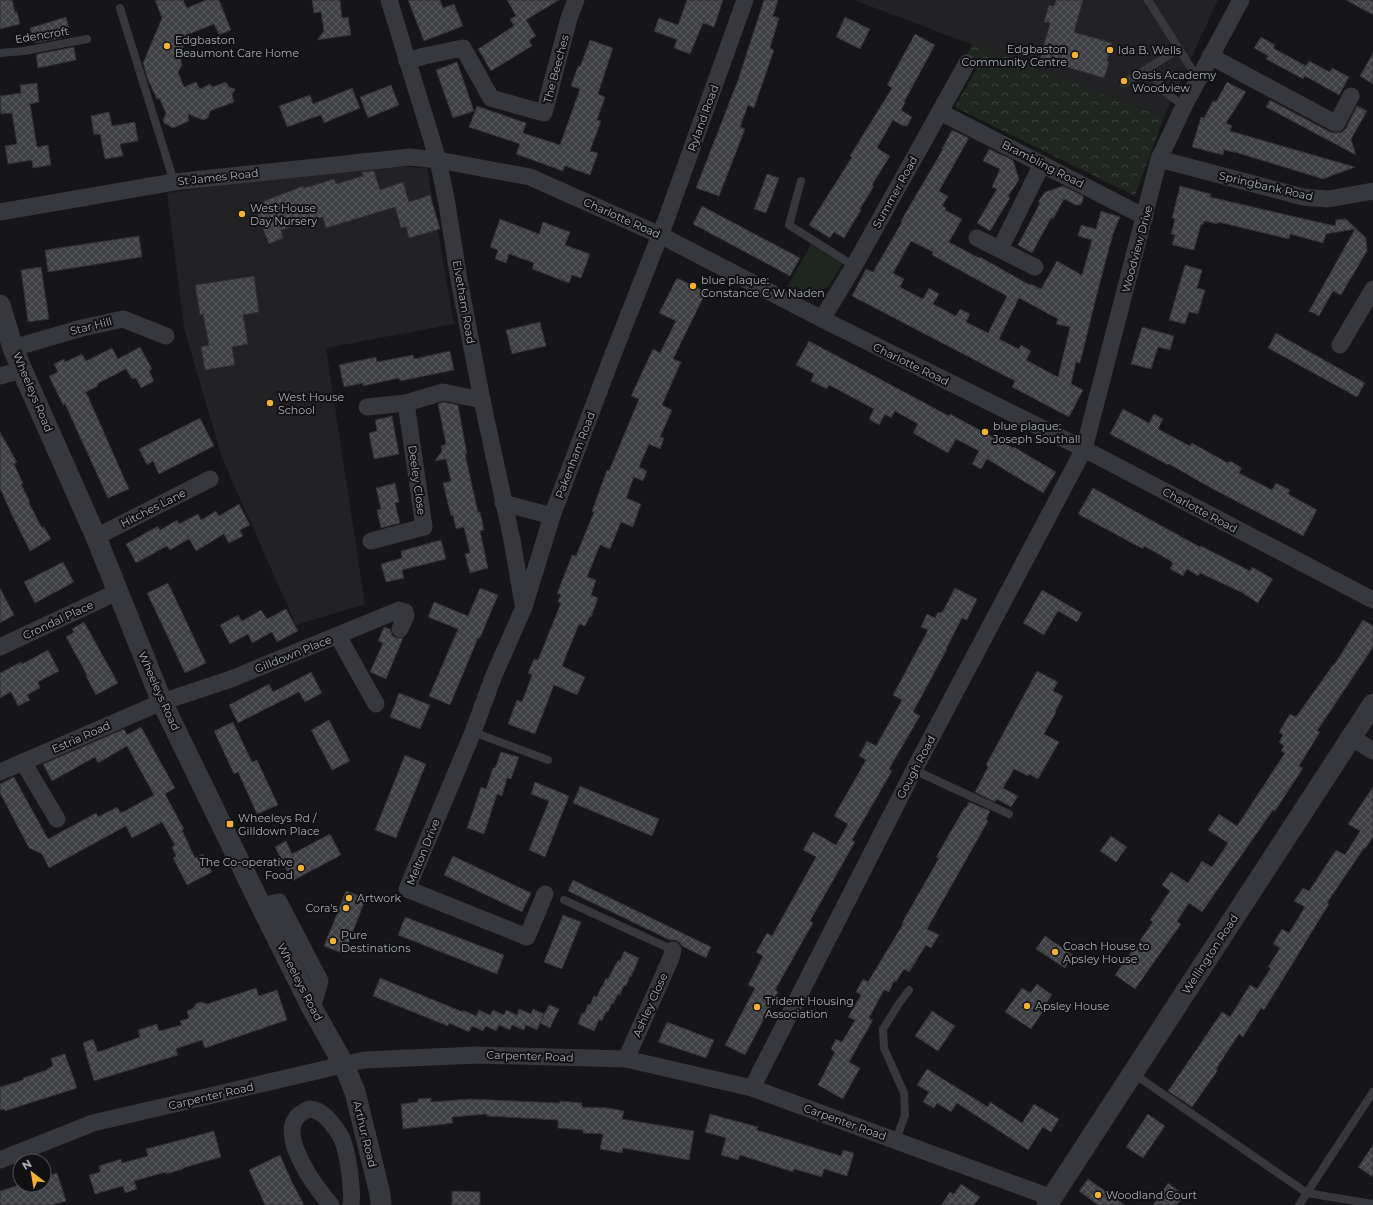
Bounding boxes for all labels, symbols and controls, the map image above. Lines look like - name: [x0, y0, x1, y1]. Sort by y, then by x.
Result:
- street label: Edencroft: [14, 24, 70, 46]
- place label: Edgbaston Beaumont Care Home: [175, 33, 300, 60]
- street label: The Beeches: [540, 33, 572, 105]
- marker: Edgbaston Beaumont Care Home: [162, 41, 172, 51]
- place label: Edgbaston Community Centre: [962, 42, 1067, 69]
- place label: Ida B. Wells: [1118, 43, 1182, 57]
- marker: Ida B. Wells: [1105, 45, 1115, 55]
- marker: Edgbaston Community Centre: [1070, 50, 1080, 60]
- place label: Oasis Academy Woodview: [1132, 68, 1216, 95]
- marker: Oasis Academy Woodview: [1119, 76, 1129, 86]
- street label: Ryland Road: [684, 83, 722, 153]
- street label: Brambling Road: [1000, 137, 1086, 191]
- street label: Summer Road: [869, 154, 921, 230]
- street label: St James Road: [177, 166, 259, 188]
- street label: Springbank Road: [1218, 168, 1314, 204]
- street label: Charlotte Road: [581, 195, 663, 241]
- place label: West House Day Nursery: [250, 201, 317, 228]
- street label: Woodview Drive: [1119, 204, 1155, 294]
- marker: West House Day Nursery: [237, 209, 247, 219]
- street label: Elvetham Road: [450, 259, 478, 345]
- place label: blue plaque: Constance C W Naden: [701, 273, 825, 300]
- marker: blue plaque: Constance C W Naden: [688, 281, 698, 291]
- street label: Star Hill: [69, 314, 113, 338]
- street label: Charlotte Road: [871, 340, 951, 388]
- street label: Wheeleys Road: [10, 350, 56, 434]
- place label: West House School: [278, 390, 345, 417]
- marker: West House School: [265, 398, 275, 408]
- street label: Pakenham Road: [552, 410, 598, 500]
- place label: blue plaque: Joseph Southall: [992, 419, 1081, 446]
- marker: blue plaque: Joseph Southall: [980, 427, 990, 437]
- street label: Deeley Close: [405, 444, 429, 516]
- street label: Charlotte Road: [1160, 484, 1240, 536]
- street label: Hitches Lane: [118, 485, 188, 530]
- street label: Crondal Place: [20, 597, 96, 642]
- street label: Gilldown Place: [253, 632, 334, 676]
- street label: Wheeleys Road: [135, 649, 183, 733]
- street label: Estria Road: [50, 718, 112, 756]
- street label: Gough Road: [894, 733, 938, 801]
- place label: Wheeleys Rd / Gilldown Place: [238, 811, 320, 838]
- street label: Melton Drive: [403, 816, 443, 887]
- marker: Wheeleys Rd / Gilldown Place: [225, 819, 235, 829]
- place label: The Co-operative Food: [200, 855, 293, 882]
- marker: The Co-operative Food: [296, 863, 306, 873]
- place label: Artwork: [357, 891, 402, 905]
- marker: Artwork: [344, 893, 354, 903]
- place label: Cora's: [306, 901, 339, 915]
- marker: Cora's: [341, 903, 351, 913]
- street label: Wellington Road: [1179, 911, 1241, 997]
- place label: Pure Destinations: [341, 928, 411, 955]
- marker: Pure Destinations: [328, 936, 338, 946]
- place label: Coach House to Apsley House: [1063, 939, 1150, 966]
- street label: Wheeleys Road: [274, 941, 326, 1023]
- marker: Coach House to Apsley House: [1050, 947, 1060, 957]
- street label: Ashley Close: [630, 970, 671, 1039]
- place label: Trident Housing Association: [765, 994, 854, 1021]
- place label: Apsley House: [1035, 999, 1110, 1013]
- marker: Apsley House: [1022, 1001, 1032, 1011]
- marker: Trident Housing Association: [752, 1002, 762, 1012]
- street label: Carpenter Road: [486, 1047, 574, 1065]
- street label: Carpenter Road: [167, 1079, 255, 1113]
- street label: Arthur Road: [350, 1099, 380, 1169]
- street label: Carpenter Road: [802, 1101, 888, 1143]
- north arrow: [12, 1153, 52, 1193]
- text: N: [19, 1156, 34, 1173]
- place label: Woodland Court: [1106, 1188, 1198, 1202]
- marker: Woodland Court: [1093, 1190, 1103, 1200]

